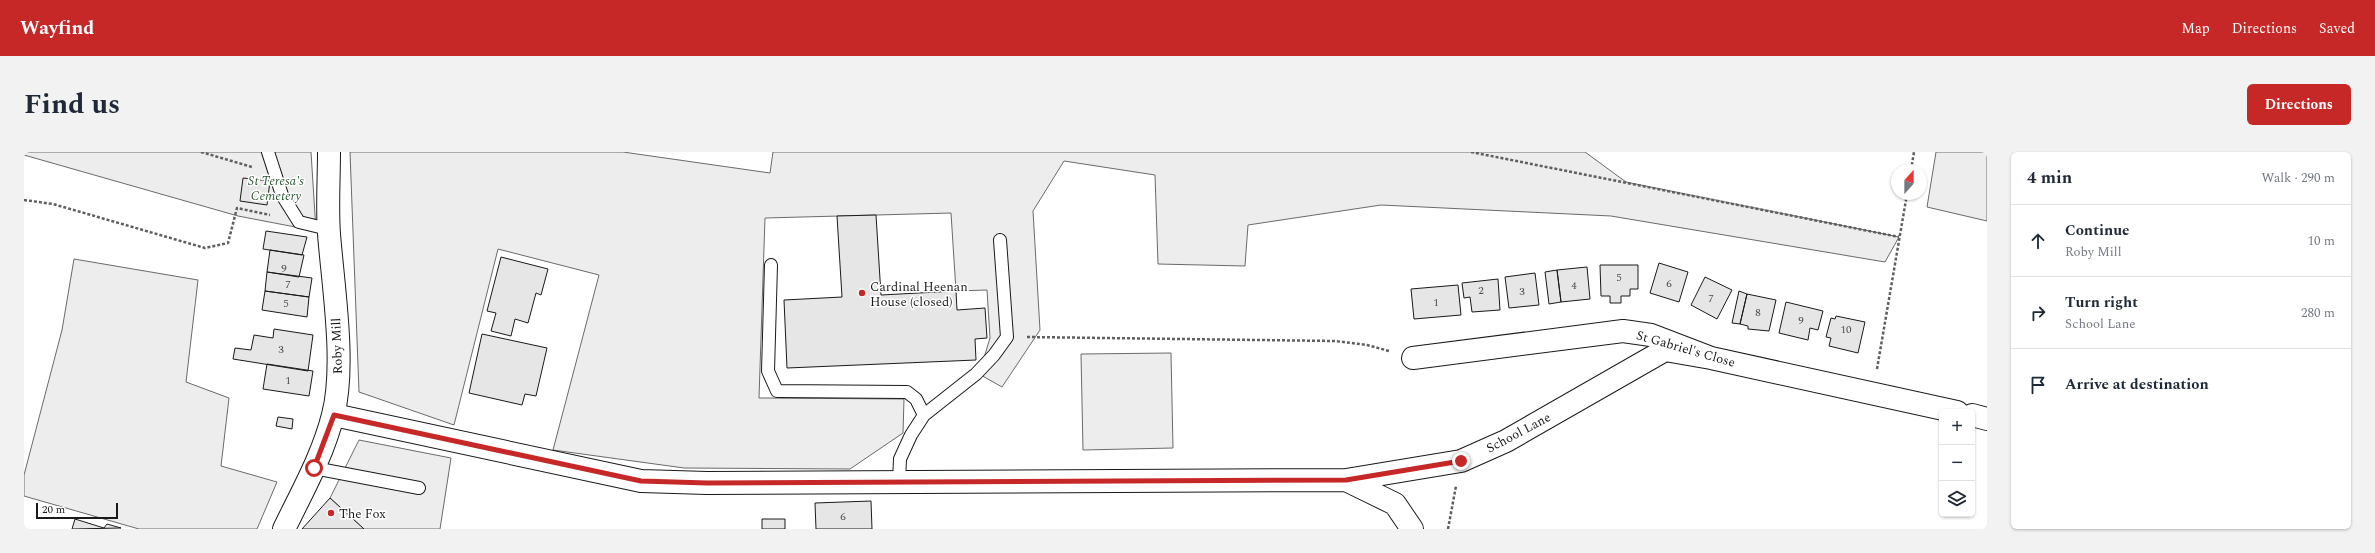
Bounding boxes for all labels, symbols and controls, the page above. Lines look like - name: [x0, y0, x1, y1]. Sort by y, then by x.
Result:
- text: Wayfind: [20, 14, 94, 43]
- text: Map: [2182, 18, 2210, 39]
- text: Directions: [2232, 18, 2297, 39]
- text: Saved: [2319, 18, 2355, 39]
- text: Find us: [24, 83, 120, 126]
- button: Directions: [2247, 84, 2351, 125]
- north arrow: [1891, 164, 1927, 200]
- text: 4 min: [2027, 165, 2072, 191]
- text: Walk · 290 m: [2261, 168, 2335, 188]
- park label: St Teresa's Cemetery: [248, 171, 304, 206]
- text: Continue: [2065, 219, 2130, 242]
- icon: ahead: [2027, 230, 2049, 252]
- text: 10 m: [2308, 231, 2335, 251]
- text: Roby Mill: [2065, 242, 2122, 262]
- house number: 9: [281, 260, 287, 277]
- house number: 5: [1616, 269, 1622, 286]
- house number: 6: [1666, 275, 1672, 292]
- house number: 7: [285, 276, 291, 293]
- place label: Cardinal Heenan House (closed): [870, 277, 968, 312]
- house number: 4: [1571, 277, 1577, 294]
- house number: 2: [1478, 282, 1484, 299]
- house number: 3: [1519, 283, 1525, 300]
- marker: Cardinal Heenan House (closed): [857, 288, 867, 298]
- house number: 7: [1708, 290, 1714, 307]
- text: Turn right: [2065, 291, 2138, 314]
- house number: 1: [1433, 294, 1439, 311]
- house number: 5: [283, 295, 289, 312]
- icon: right: [2027, 302, 2049, 324]
- text: 280 m: [2301, 303, 2335, 323]
- house number: 8: [1755, 304, 1761, 321]
- house number: 9: [1798, 312, 1804, 329]
- text: School Lane: [2065, 314, 2136, 334]
- street label: Roby Mill: [326, 317, 348, 375]
- house number: 10: [1841, 321, 1852, 338]
- street label: St Gabriel's Close: [1634, 325, 1738, 373]
- house number: 3: [278, 341, 284, 358]
- house number: 1: [285, 372, 291, 389]
- text: Arrive at destination: [2065, 373, 2209, 396]
- icon: arrive: [2027, 374, 2049, 396]
- street label: School Lane: [1483, 407, 1554, 458]
- map controls: [1939, 409, 1975, 517]
- button: +: [1939, 409, 1975, 445]
- button: −: [1939, 445, 1975, 481]
- route end: [1452, 452, 1470, 470]
- route start: [305, 459, 323, 477]
- button: layers: [1939, 481, 1975, 517]
- scale bar: [36, 501, 118, 520]
- text: 20 m: [42, 501, 65, 518]
- place label: The Fox: [339, 504, 386, 524]
- marker: The Fox: [326, 508, 336, 518]
- house number: 6: [840, 508, 846, 525]

